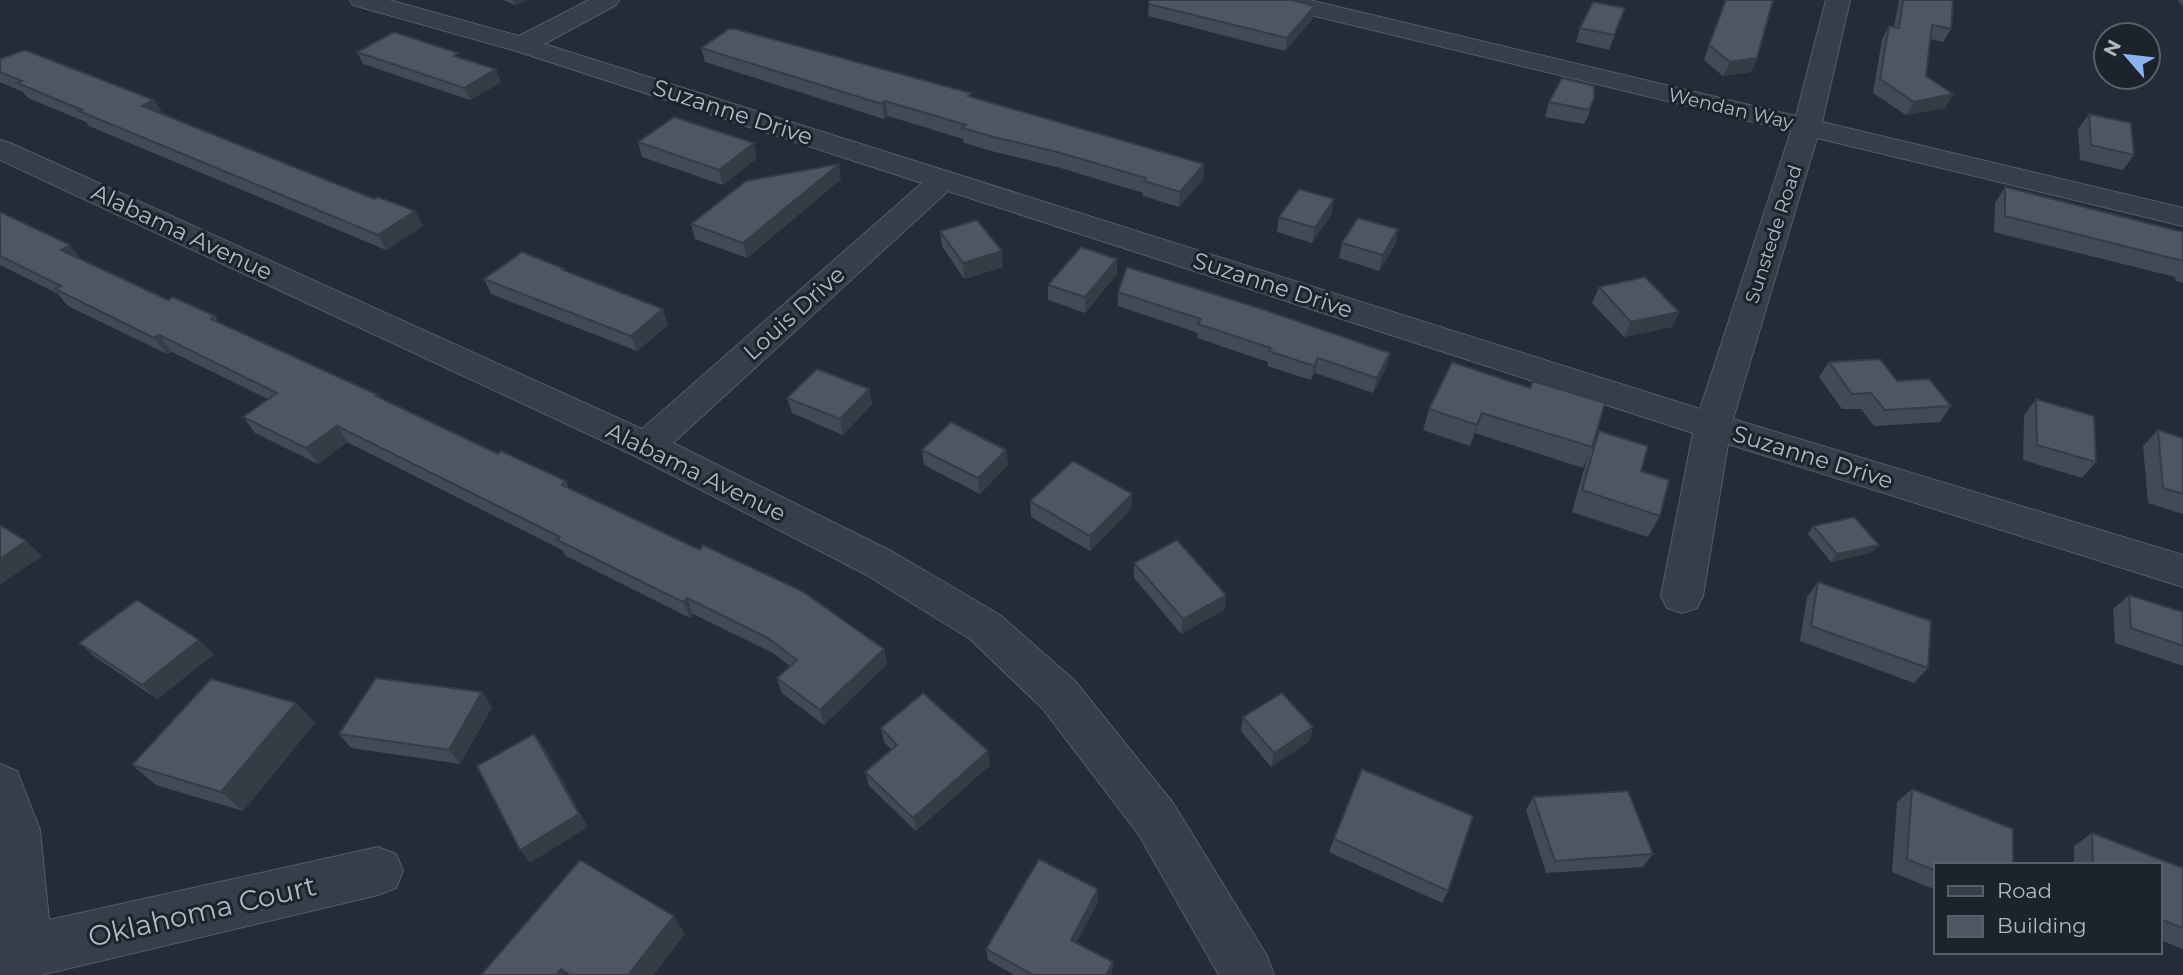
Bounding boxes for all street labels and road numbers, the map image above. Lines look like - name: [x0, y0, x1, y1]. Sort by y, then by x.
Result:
- street label: Suzanne Drive: [650, 73, 816, 151]
- street label: Wendan Way: [1666, 83, 1796, 134]
- street label: Sunstede Road: [1740, 162, 1807, 306]
- street label: Alabama Avenue: [87, 178, 277, 286]
- street label: Suzanne Drive: [1190, 246, 1356, 324]
- street label: Louis Drive: [737, 260, 851, 366]
- street label: Alabama Avenue: [602, 416, 790, 528]
- street label: Suzanne Drive: [1729, 419, 1897, 495]
- street label: Oklahoma Court: [85, 868, 319, 954]

